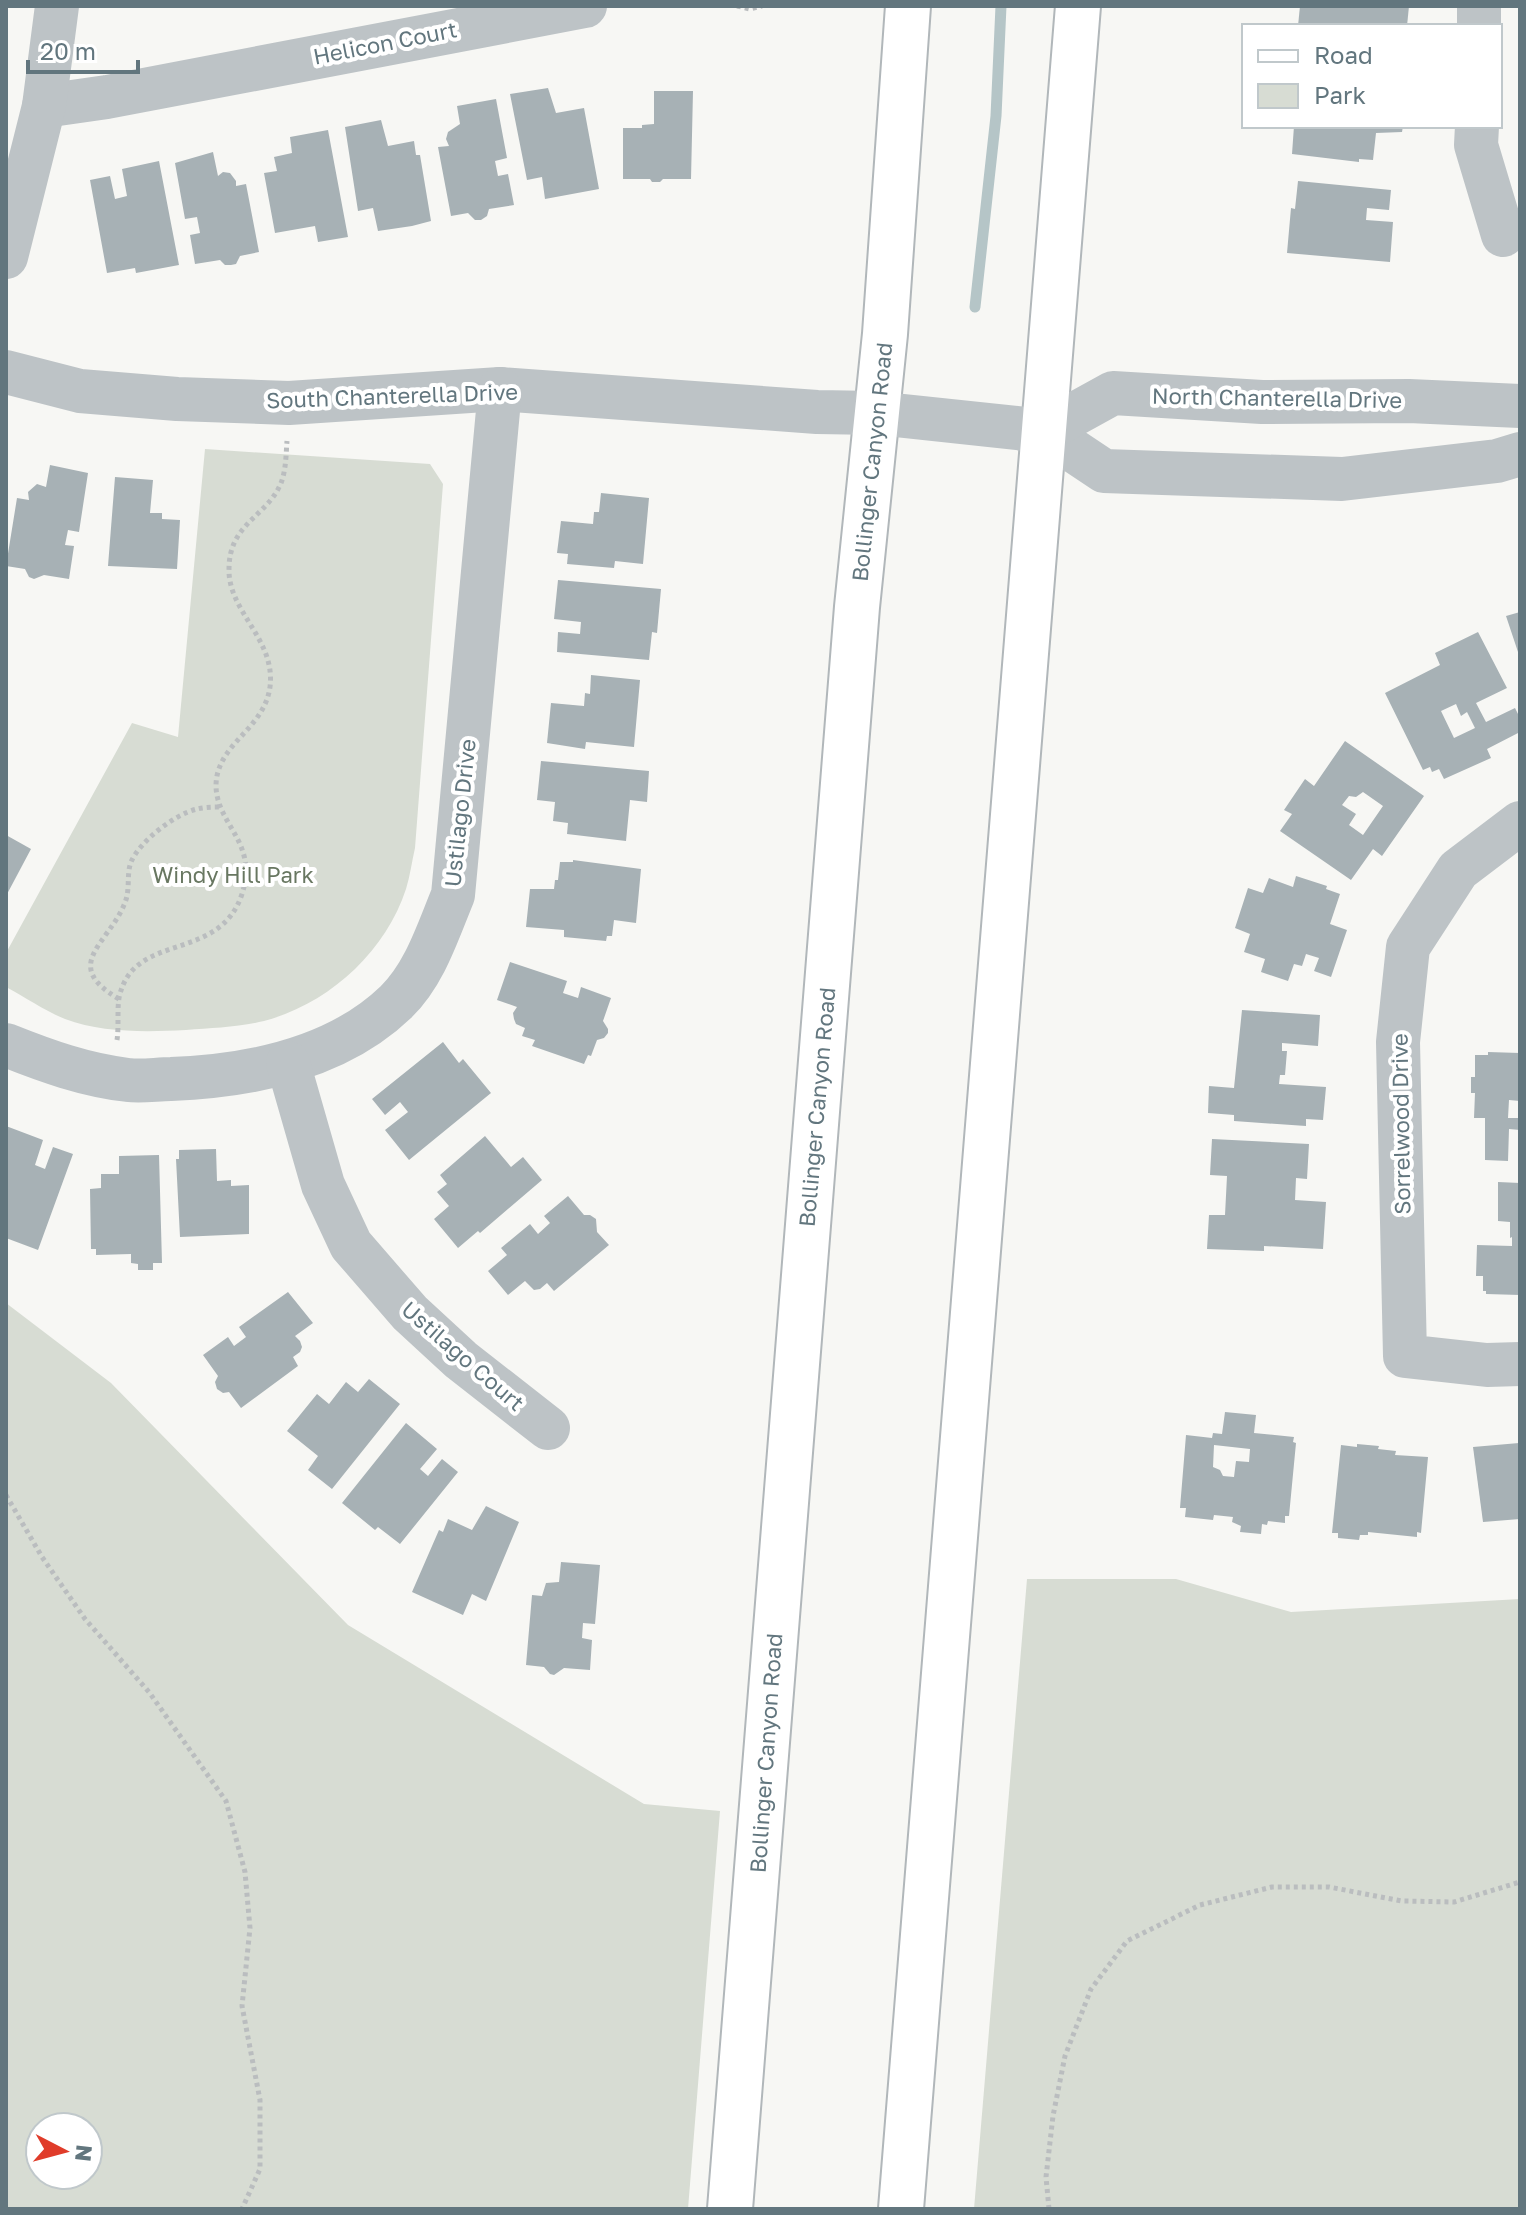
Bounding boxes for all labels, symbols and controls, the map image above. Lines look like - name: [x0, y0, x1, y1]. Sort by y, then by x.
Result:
- street label: Helicon Court: [311, 15, 459, 70]
- scale bar: [28, 24, 138, 74]
- legend: [1242, 24, 1502, 128]
- text: 20 m: [40, 36, 96, 65]
- text: Road: [1314, 40, 1373, 69]
- text: Park: [1314, 80, 1366, 109]
- street label: Bollinger Canyon Road: [846, 341, 897, 583]
- street label: South Chanterella Drive: [266, 378, 518, 413]
- street label: North Chanterella Drive: [1152, 382, 1402, 413]
- street label: Ustilago Drive: [438, 738, 481, 888]
- park label: Windy Hill Park: [152, 861, 314, 888]
- street label: Bollinger Canyon Road: [793, 986, 840, 1228]
- street label: Sorrelwood Drive: [1385, 1033, 1416, 1215]
- street label: Ustilago Court: [397, 1295, 530, 1416]
- street label: Bollinger Canyon Road: [744, 1632, 787, 1874]
- north arrow: [24, 2111, 104, 2191]
- text: N: [70, 2143, 99, 2163]

